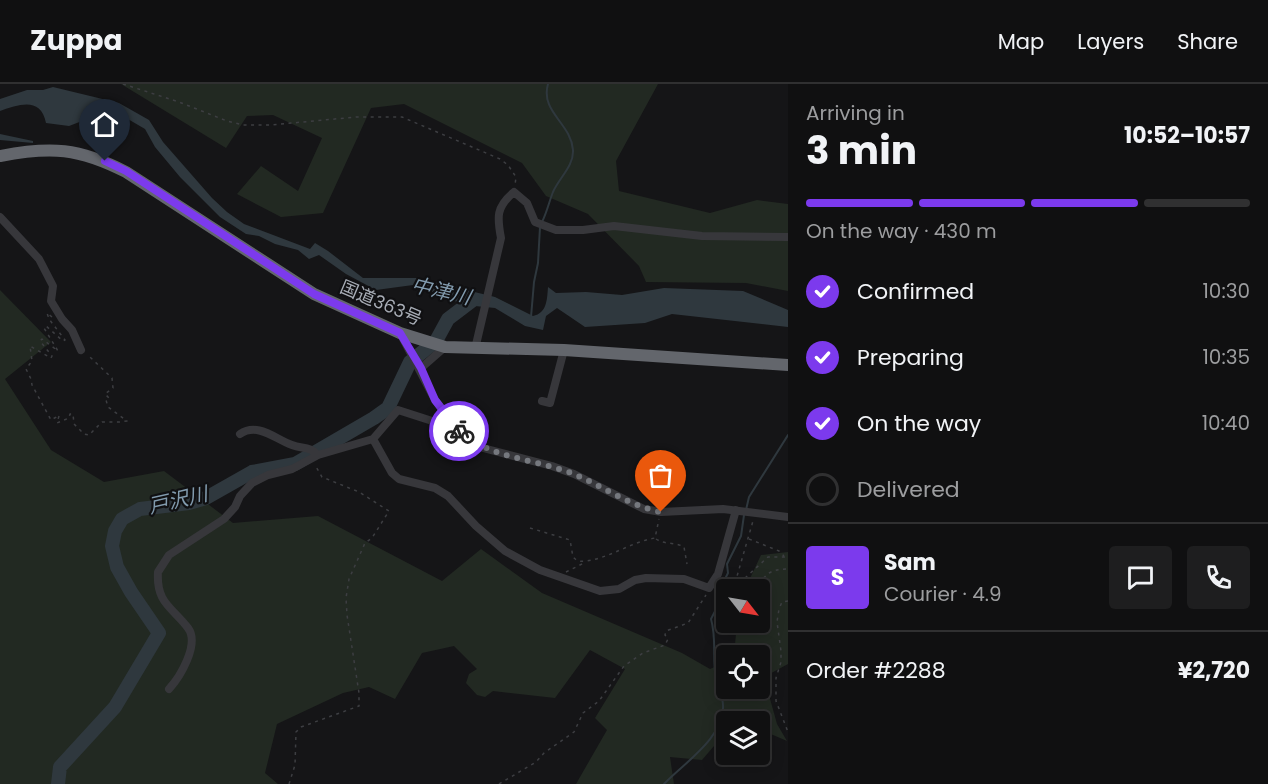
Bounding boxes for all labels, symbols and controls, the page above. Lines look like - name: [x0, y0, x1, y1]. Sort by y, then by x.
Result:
- text: Zuppa: [30, 21, 123, 60]
- text: Map: [998, 27, 1044, 56]
- text: Layers: [1077, 27, 1144, 56]
- text: Share: [1177, 27, 1238, 56]
- pin: [79, 99, 130, 161]
- text: Arriving in: [806, 99, 905, 127]
- icon: home: [88, 108, 121, 141]
- text: 10:52–10:57: [1124, 120, 1250, 151]
- text: 3 min: [806, 123, 917, 178]
- text: On the way · 430 m: [806, 217, 997, 245]
- water label: 中津川: [409, 271, 475, 312]
- street label: 国道363号: [336, 274, 426, 331]
- icon: check: [806, 275, 839, 308]
- text: Confirmed: [857, 276, 974, 307]
- text: 10:30: [1202, 277, 1250, 305]
- icon: check: [806, 341, 839, 374]
- text: Preparing: [857, 342, 964, 373]
- text: 10:35: [1202, 343, 1250, 371]
- courier: [429, 401, 489, 461]
- icon: check: [806, 407, 839, 440]
- text: On the way: [857, 408, 981, 439]
- text: 10:40: [1202, 409, 1250, 437]
- icon: bike: [443, 415, 476, 448]
- pin: [635, 450, 686, 512]
- icon: bag: [644, 459, 677, 492]
- text: Delivered: [857, 474, 960, 505]
- water label: 戸沢川: [146, 479, 212, 520]
- button: chat: [1109, 546, 1172, 609]
- button: phone: [1187, 546, 1250, 609]
- text: Sam: [884, 547, 936, 578]
- text: S: [831, 562, 844, 593]
- north arrow: [716, 579, 770, 633]
- map controls: [716, 579, 770, 765]
- text: Courier · 4.9: [884, 580, 1002, 608]
- button: locate: [716, 645, 770, 699]
- text: Order #2288: [806, 655, 946, 686]
- text: ¥2,720: [1178, 655, 1250, 686]
- button: layers: [716, 711, 770, 765]

